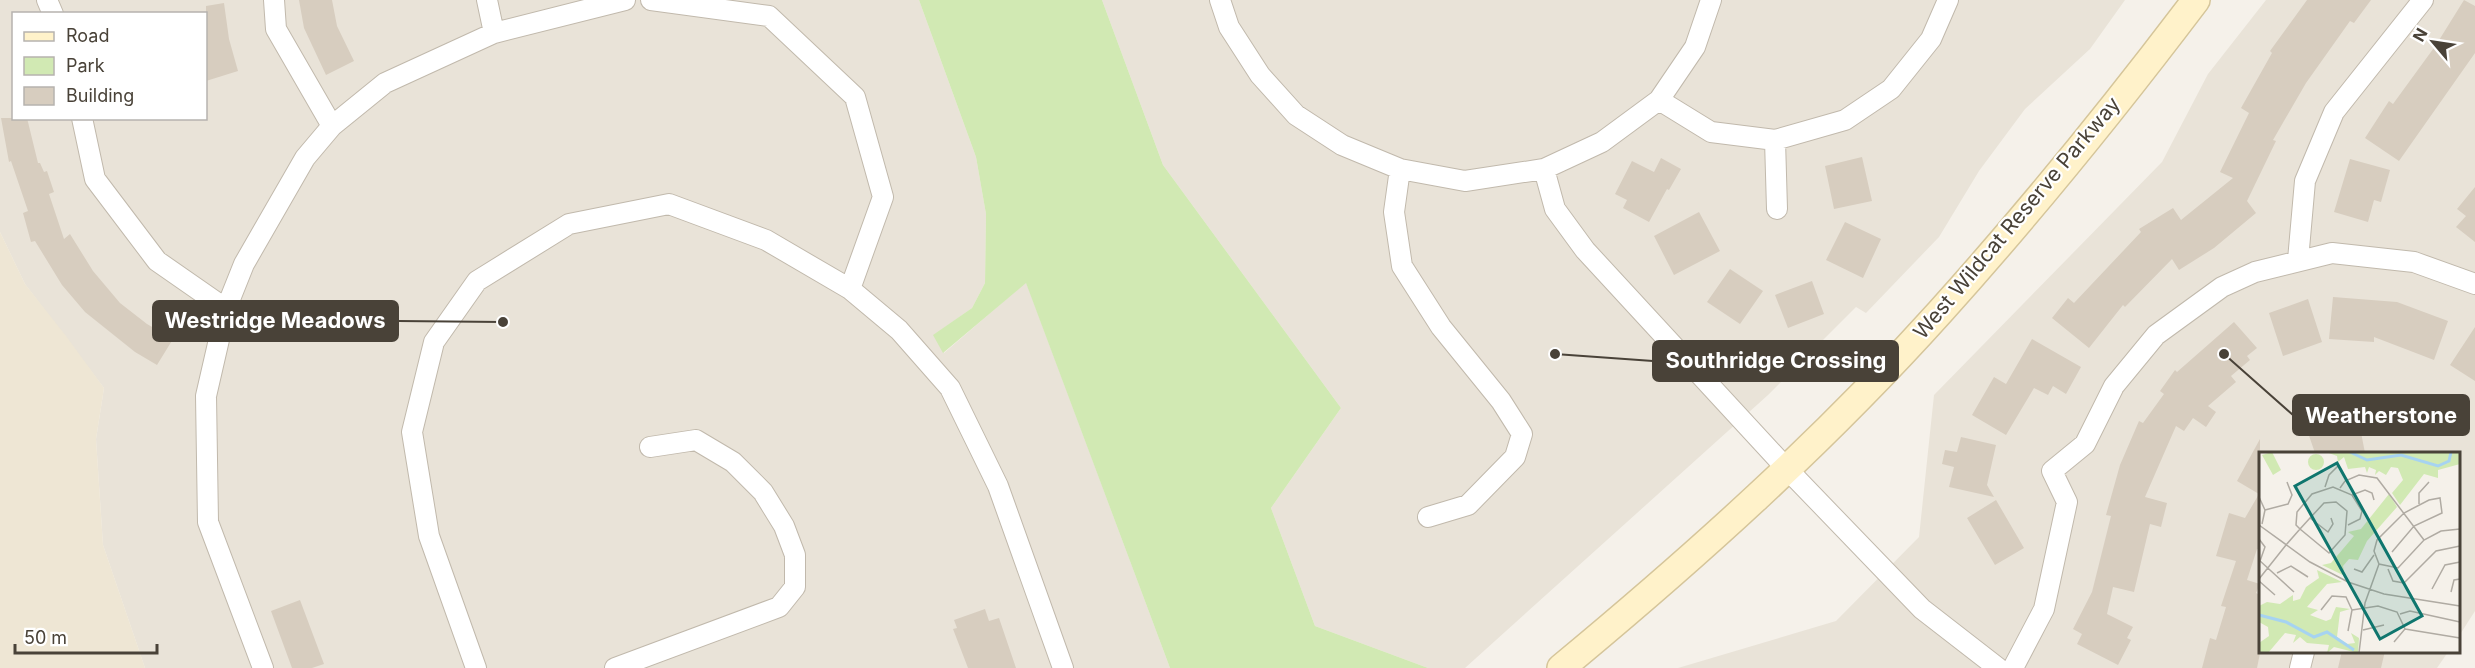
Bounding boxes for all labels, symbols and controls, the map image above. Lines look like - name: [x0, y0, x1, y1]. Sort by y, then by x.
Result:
- legend: [12, 12, 207, 120]
- north arrow: [2403, 12, 2463, 72]
- text: Road: [66, 25, 109, 46]
- text: N: [2408, 25, 2432, 45]
- text: Park: [66, 55, 105, 76]
- text: Building: [66, 85, 134, 106]
- street label: West Wildcat Reserve Parkway: [1908, 91, 2125, 344]
- callout: Westridge Meadows: [153, 301, 398, 341]
- text: Westridge Meadows: [164, 307, 386, 333]
- callout: Southridge Crossing: [1653, 341, 1898, 381]
- text: Southridge Crossing: [1666, 347, 1886, 373]
- callout: Weatherstone: [2293, 395, 2469, 435]
- text: Weatherstone: [2305, 402, 2457, 428]
- inset map: [2259, 452, 2460, 653]
- scale bar: [15, 617, 158, 655]
- text: 50 m: [24, 627, 67, 648]

